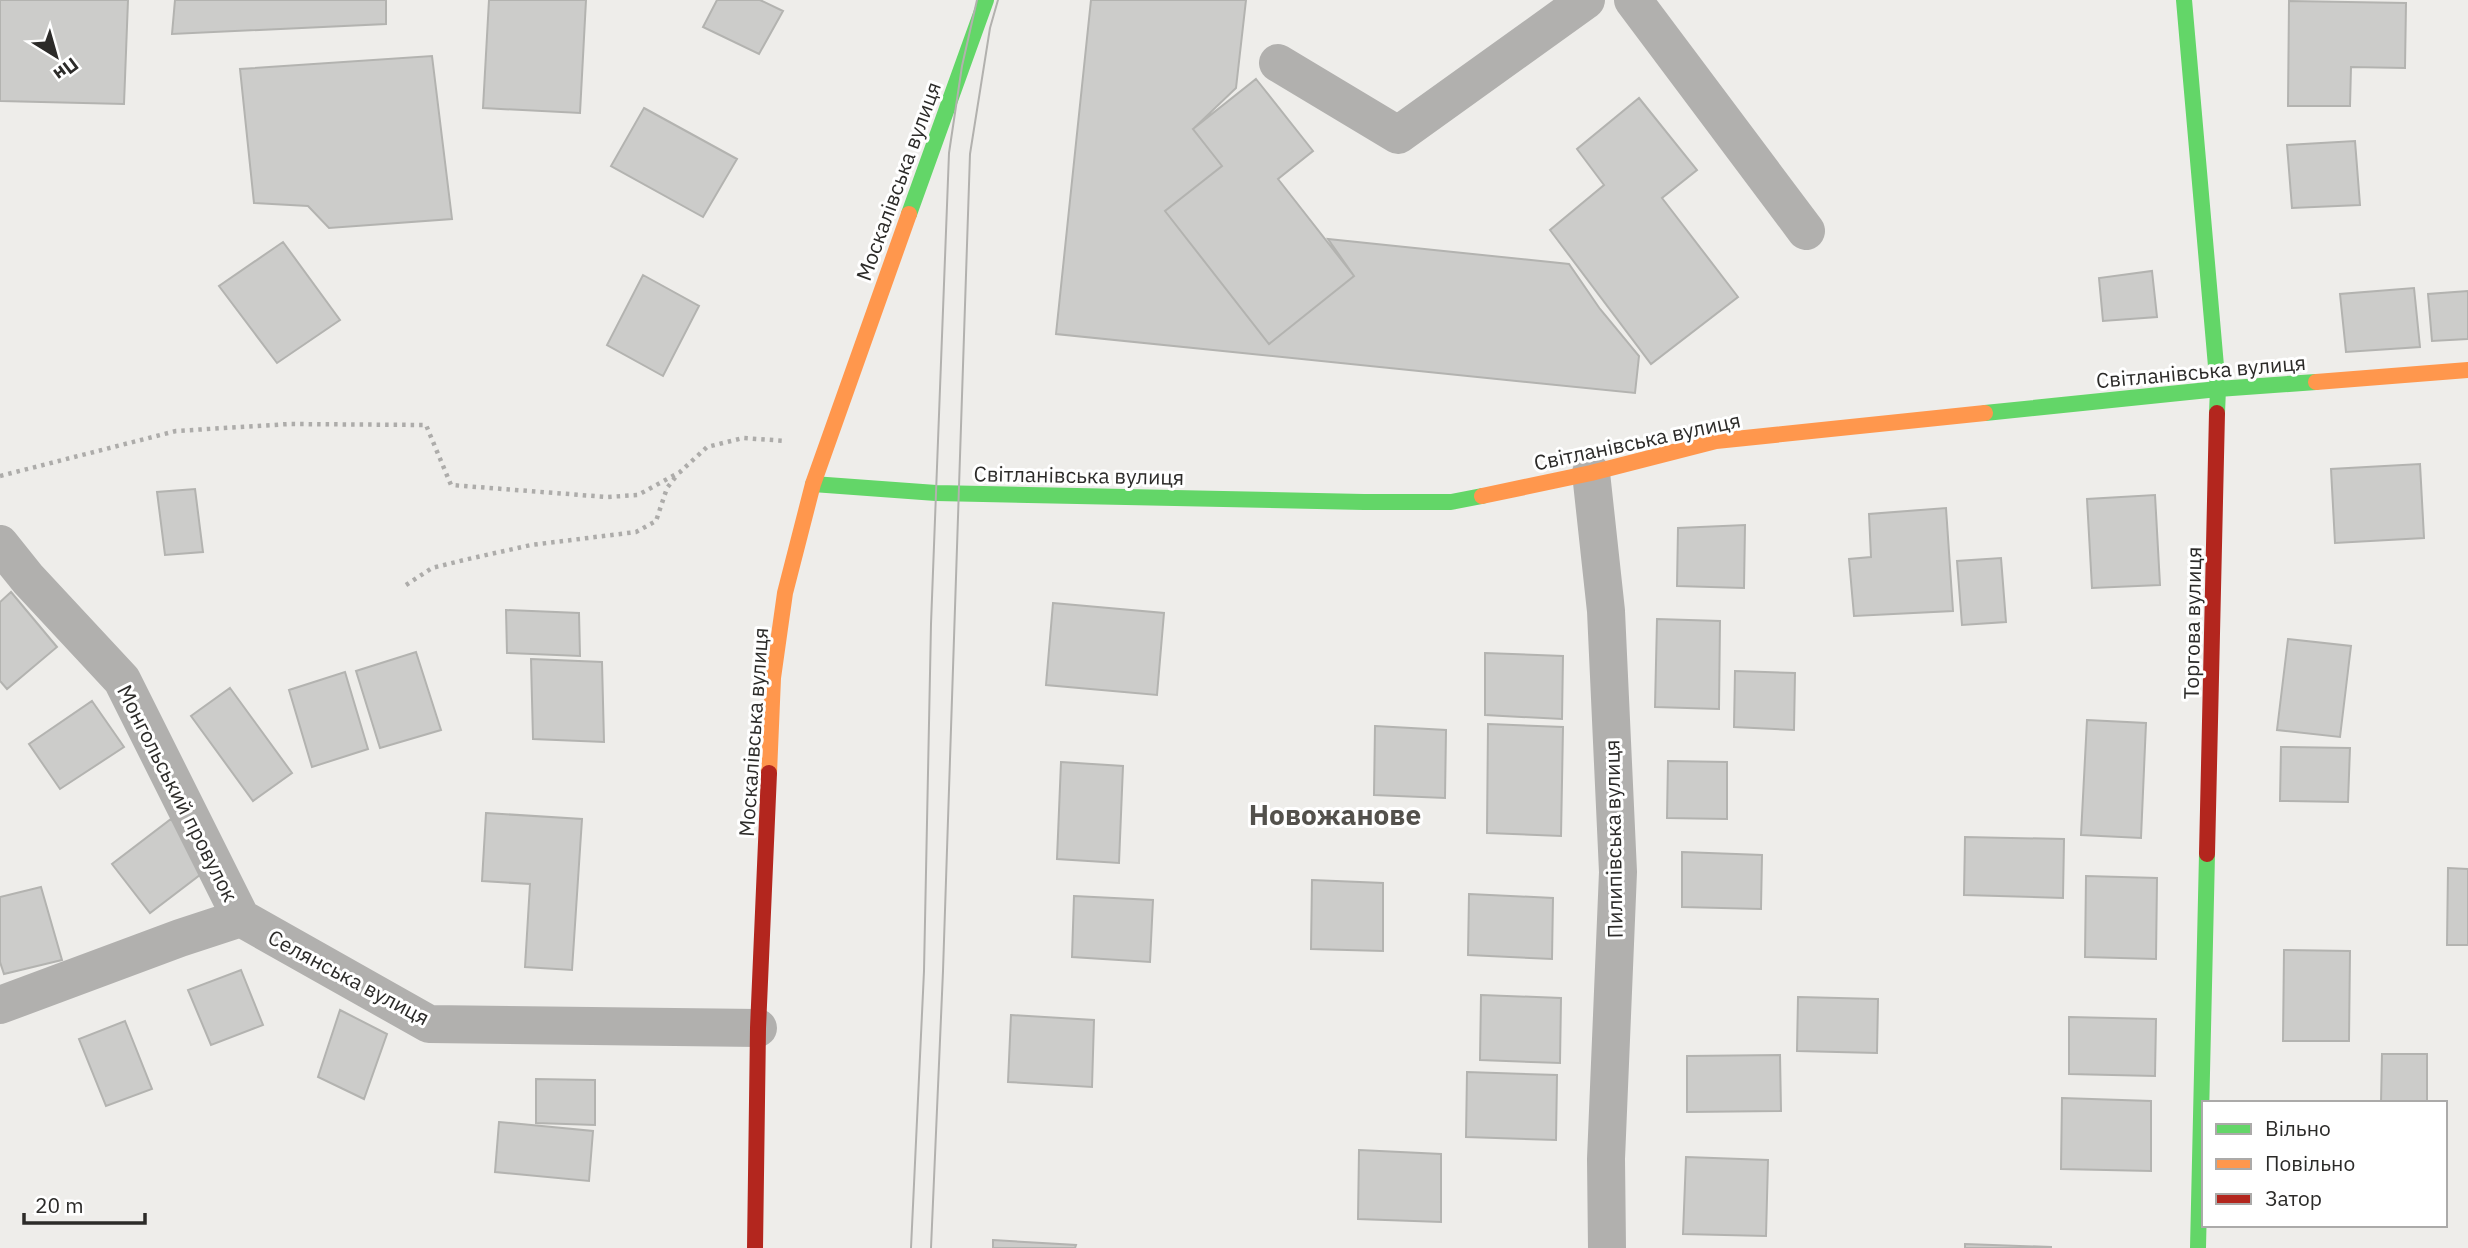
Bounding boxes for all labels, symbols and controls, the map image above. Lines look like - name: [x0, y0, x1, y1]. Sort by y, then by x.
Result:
- north arrow: [21, 21, 91, 91]
- text: Пн: [49, 52, 83, 87]
- street label: Москалівська вулиця: [849, 78, 947, 284]
- street label: Світланівська вулиця: [2095, 348, 2307, 394]
- street label: Світланівська вулиця: [1531, 405, 1743, 477]
- street label: Світланівська вулиця: [974, 459, 1184, 491]
- street label: Торгова вулиця: [2177, 546, 2207, 700]
- street label: Москалівська вулиця: [732, 626, 774, 838]
- street label: Монгольський провулок: [111, 680, 245, 906]
- street label: Пилипівська вулиця: [1597, 739, 1629, 939]
- district label: Новожанове: [1249, 796, 1421, 833]
- street label: Селянська вулиця: [264, 923, 434, 1031]
- legend: [2202, 1101, 2447, 1227]
- text: Вільно: [2265, 1114, 2331, 1142]
- text: Повільно: [2265, 1149, 2355, 1177]
- scale bar: [24, 1182, 145, 1226]
- text: Затор: [2265, 1184, 2322, 1212]
- text: 20 m: [35, 1191, 84, 1219]

